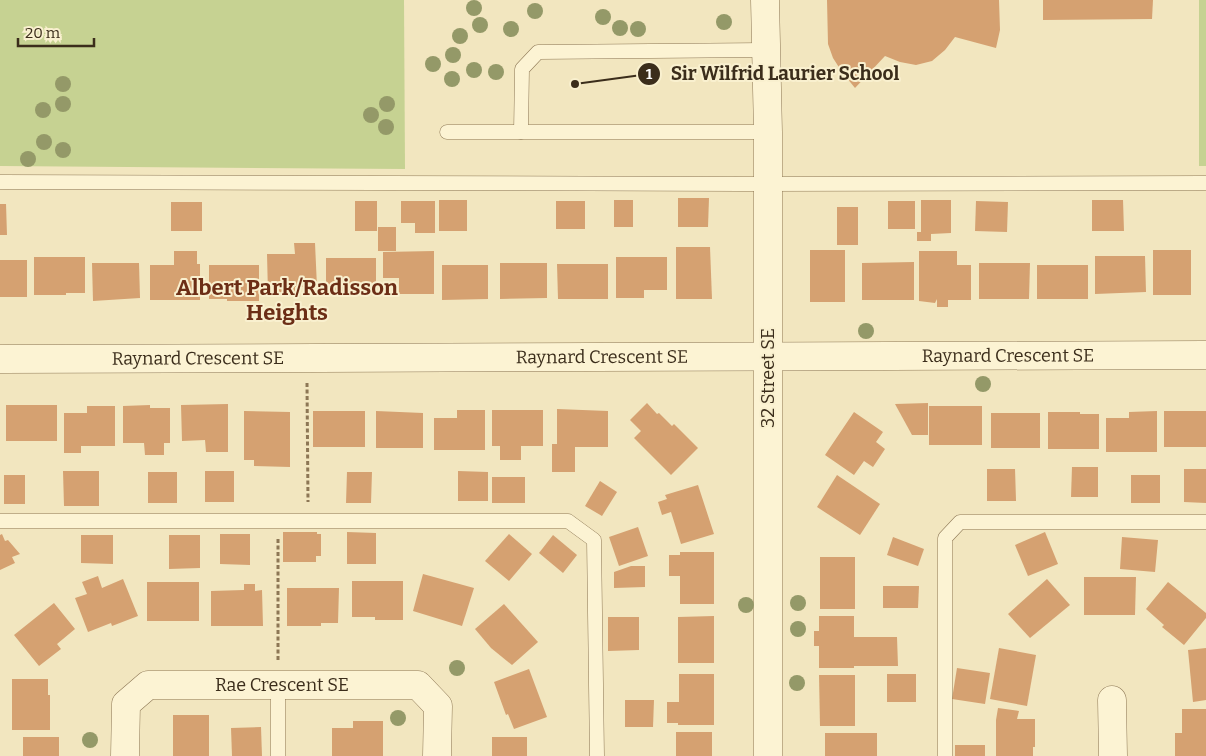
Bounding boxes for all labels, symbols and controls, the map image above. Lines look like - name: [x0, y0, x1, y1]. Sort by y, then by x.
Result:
- scale bar: [18, 15, 94, 47]
- text: 20 m: [25, 24, 61, 42]
- callout: Sir Wilfrid Laurier School: [636, 57, 910, 91]
- text: Sir Wilfrid Laurier School: [671, 62, 899, 85]
- text: 1: [646, 65, 653, 83]
- district label: Albert Park/Radisson Heights: [176, 274, 398, 326]
- street label: 32 Street SE: [757, 328, 779, 428]
- street label: Raynard Crescent SE: [922, 344, 1094, 367]
- street label: Raynard Crescent SE: [516, 346, 688, 368]
- street label: Raynard Crescent SE: [112, 347, 284, 370]
- street label: Rae Crescent SE: [215, 674, 349, 696]

